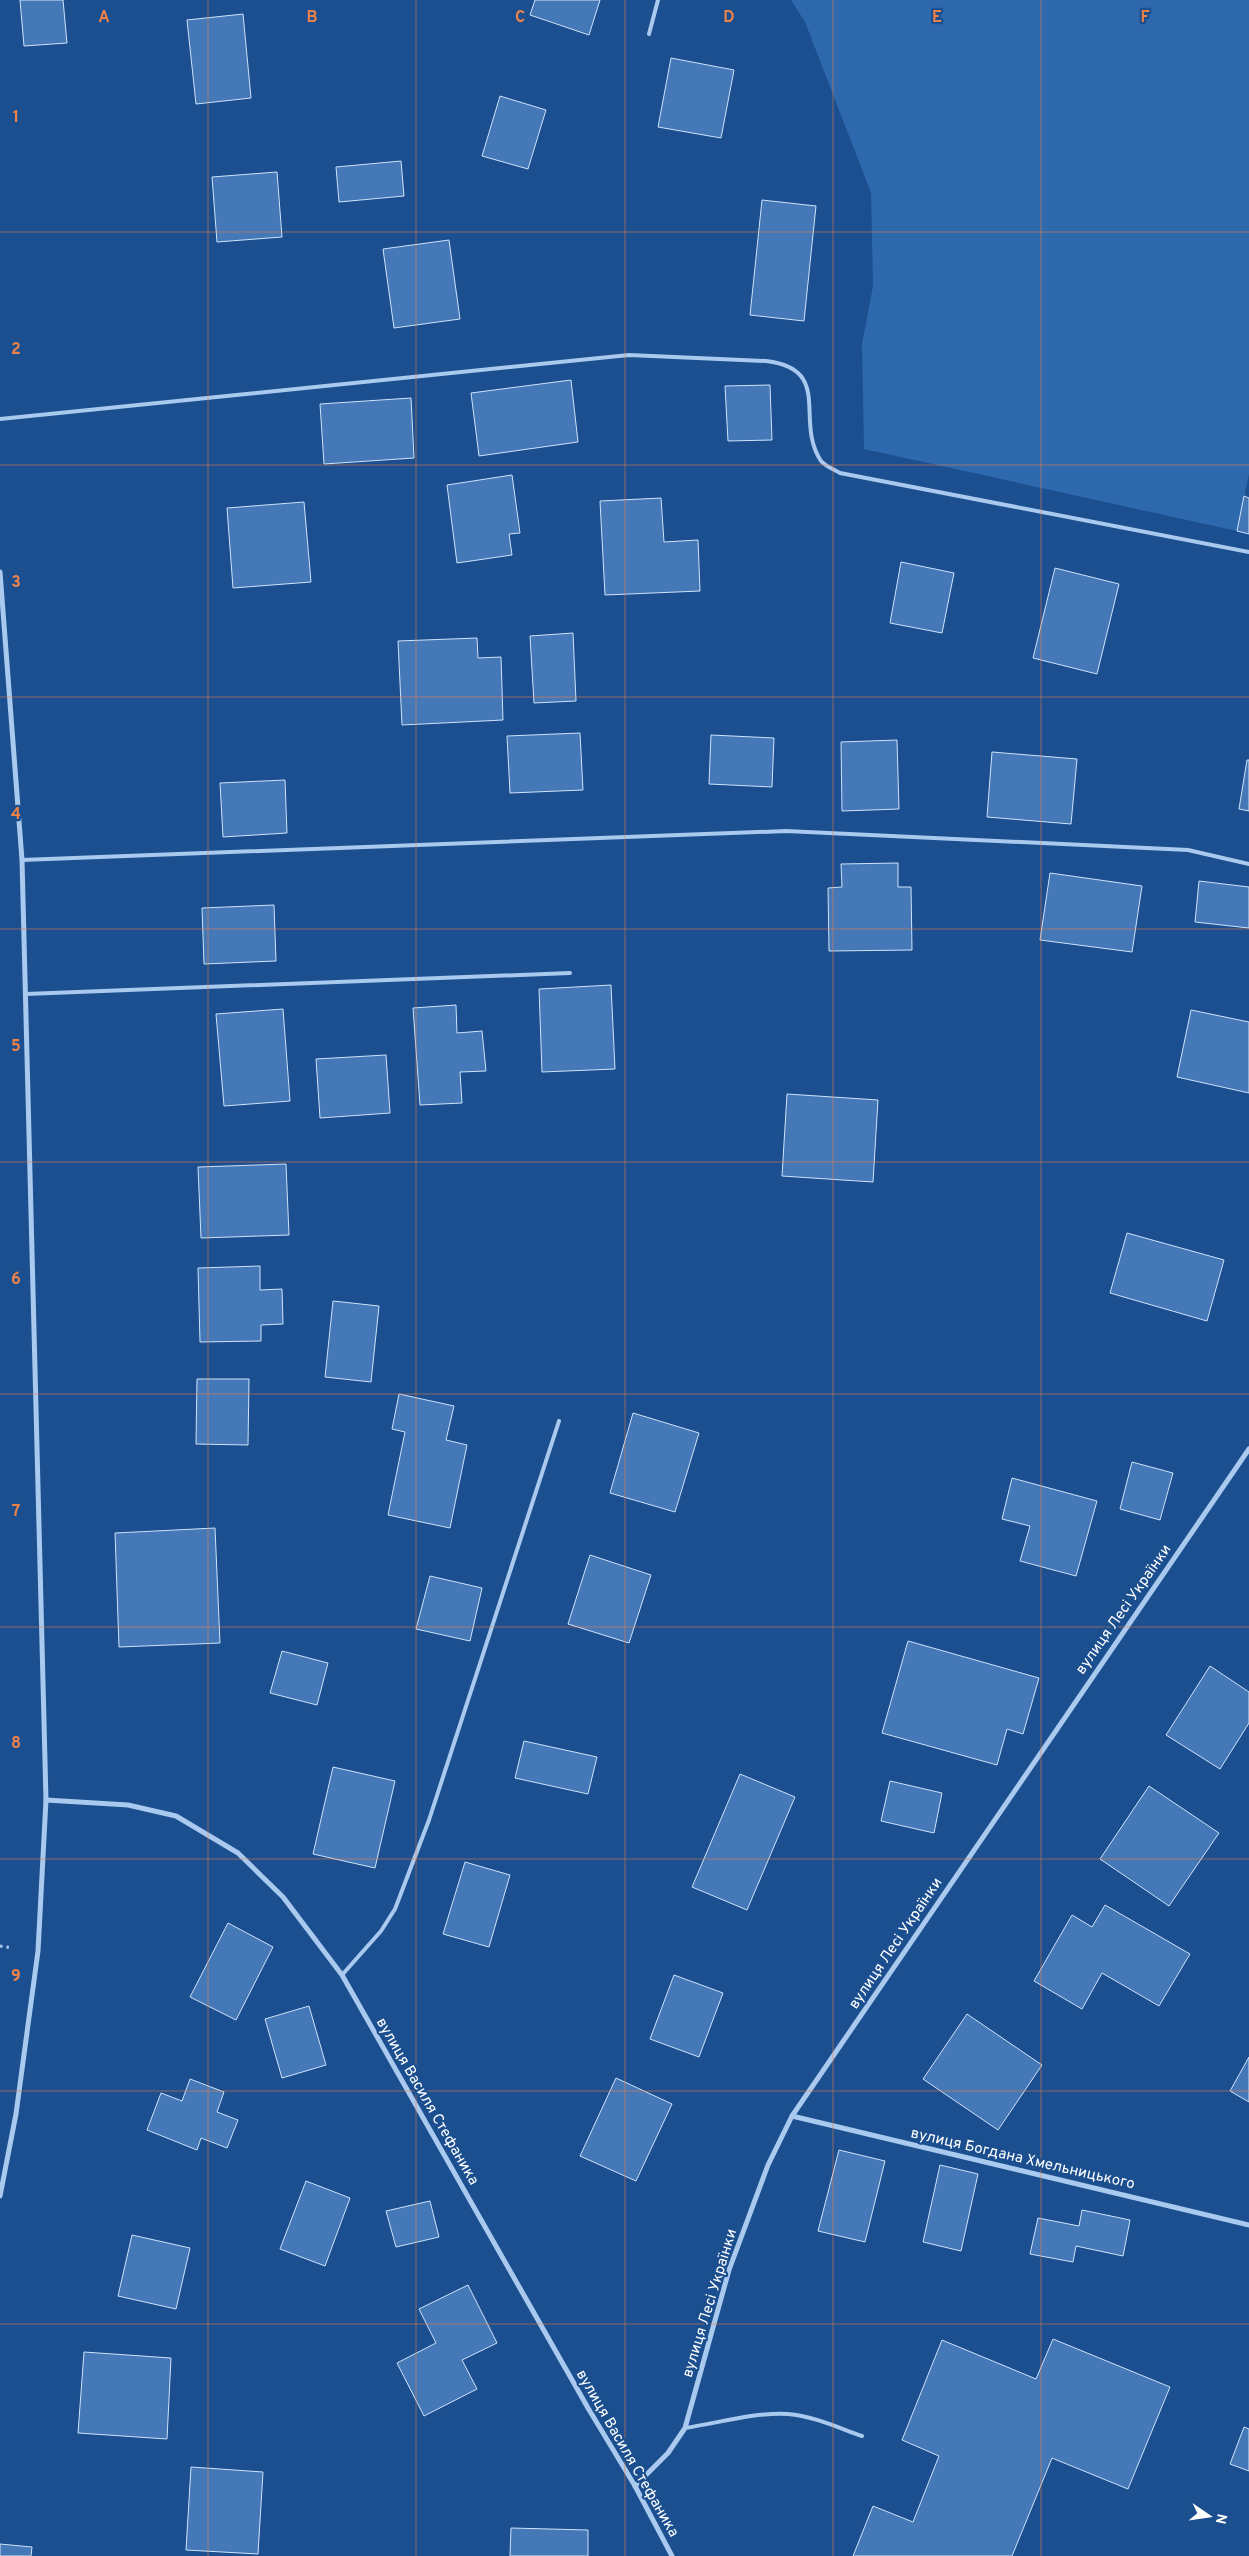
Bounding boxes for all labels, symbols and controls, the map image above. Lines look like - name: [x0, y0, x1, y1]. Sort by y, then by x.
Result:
- text: A: [98, 8, 110, 28]
- text: B: [306, 8, 318, 28]
- text: C: [515, 8, 525, 28]
- text: D: [723, 8, 735, 28]
- text: E: [932, 8, 942, 28]
- text: F: [1140, 8, 1150, 28]
- text: 1: [13, 108, 19, 128]
- text: 2: [11, 340, 21, 360]
- text: 3: [11, 573, 21, 593]
- text: 4: [11, 805, 21, 825]
- text: 5: [11, 1037, 21, 1057]
- text: 6: [11, 1270, 21, 1290]
- text: 7: [12, 1502, 20, 1522]
- street label: вулиця Лесі Українки: [1072, 1541, 1176, 1679]
- text: 8: [11, 1734, 21, 1754]
- street label: вулиця Лесі Українки: [845, 1874, 947, 2013]
- text: 9: [11, 1967, 21, 1987]
- street label: вулиця Василя Стефаника: [371, 2015, 482, 2189]
- street label: вулиця Богдана Хмельницького: [909, 2124, 1137, 2195]
- street label: вулиця Лесі Українки: [679, 2227, 742, 2380]
- street label: вулиця Василя Стефаника: [571, 2367, 682, 2541]
- north arrow: [1184, 2491, 1234, 2541]
- text: N: [1211, 2512, 1230, 2525]

